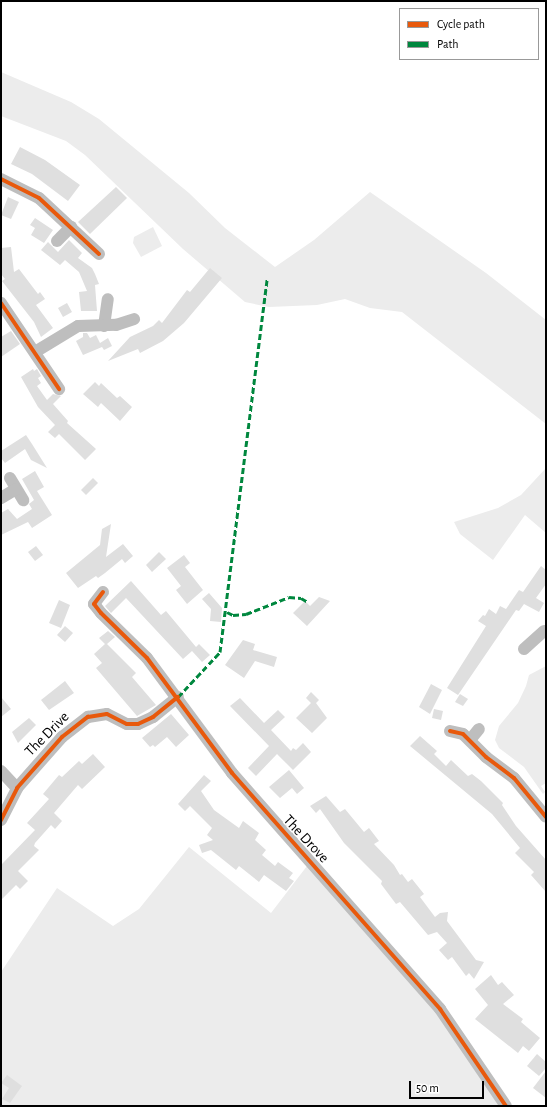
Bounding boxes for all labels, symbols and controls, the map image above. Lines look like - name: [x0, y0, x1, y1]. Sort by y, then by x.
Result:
- legend: [399, 8, 539, 60]
- text: Cycle path: [437, 18, 485, 30]
- text: Path: [437, 38, 459, 50]
- street label: The Drive: [21, 708, 73, 760]
- street label: The Drove: [279, 811, 333, 867]
- scale bar: [411, 1073, 486, 1099]
- text: 50 m: [416, 1082, 439, 1094]

